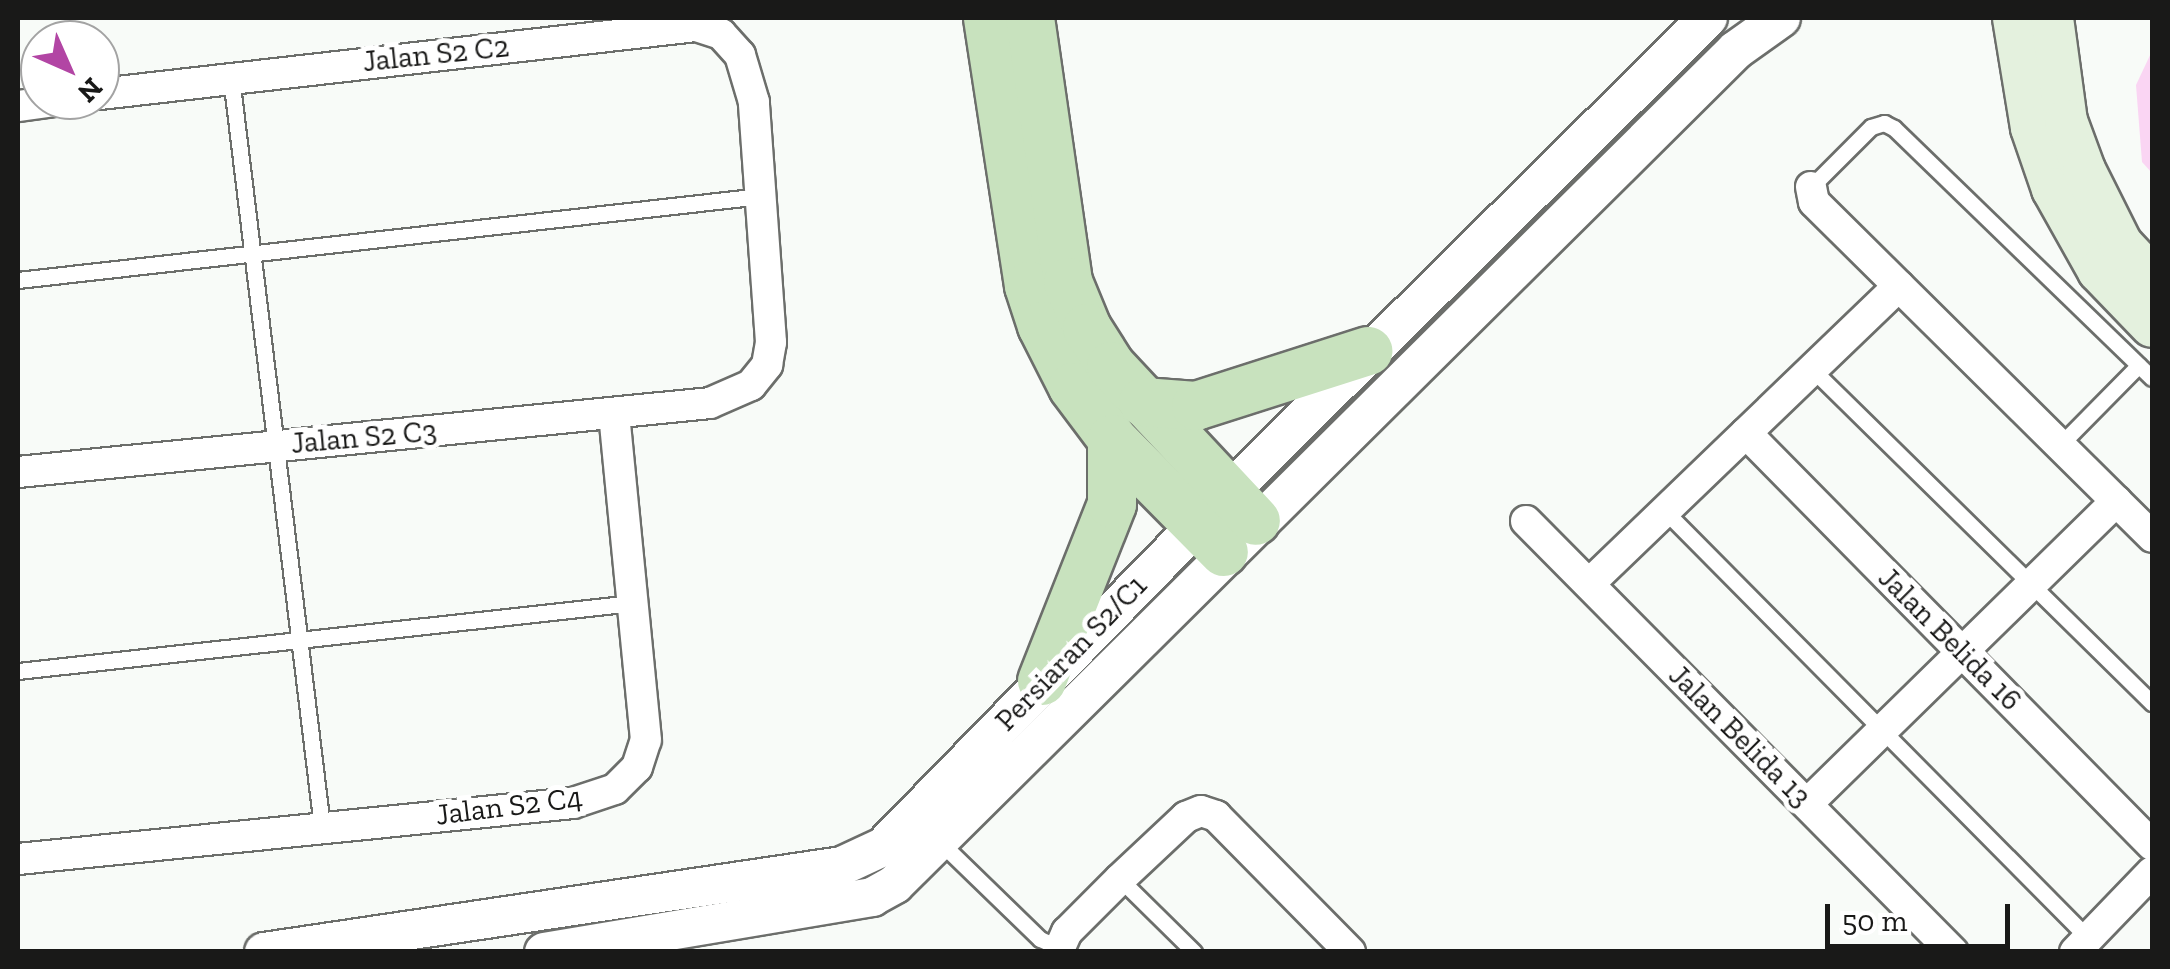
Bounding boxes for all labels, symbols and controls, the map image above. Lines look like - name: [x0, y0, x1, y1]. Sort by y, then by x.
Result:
- north arrow: [20, 20, 120, 120]
- street label: Jalan S2 C2: [361, 28, 511, 80]
- text: N: [71, 71, 109, 109]
- street label: Jalan S2 C3: [290, 413, 438, 461]
- street label: Jalan Belida 16: [1871, 560, 2029, 718]
- street label: Persiaran S2/C1: [988, 568, 1154, 738]
- street label: Jalan Belida 13: [1661, 657, 1819, 815]
- street label: Jalan S2 C4: [434, 779, 584, 833]
- scale bar: [1830, 884, 2015, 946]
- text: 50 m: [1842, 903, 1907, 939]

